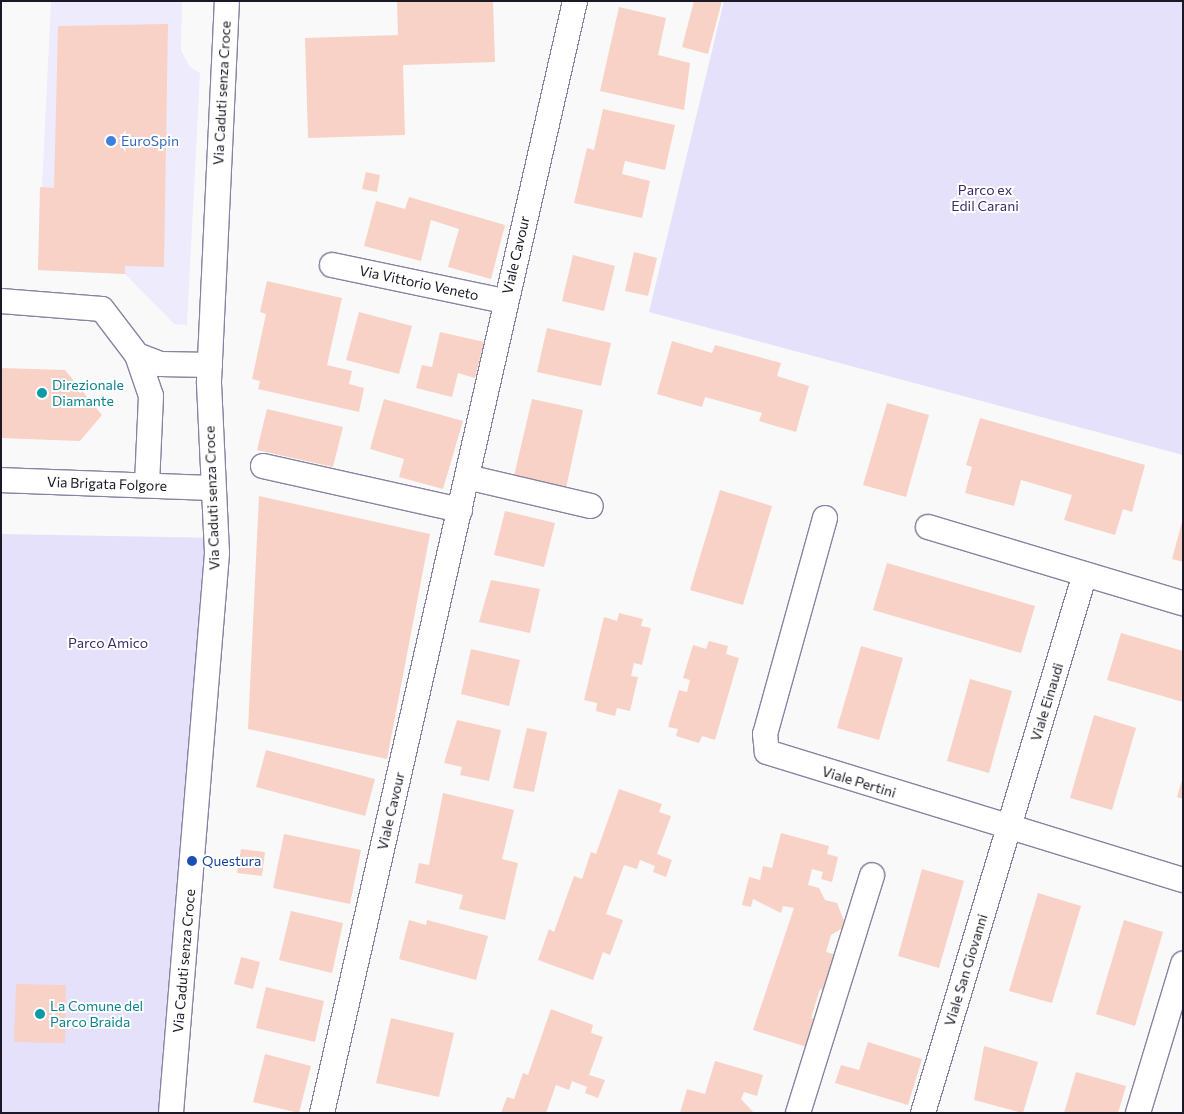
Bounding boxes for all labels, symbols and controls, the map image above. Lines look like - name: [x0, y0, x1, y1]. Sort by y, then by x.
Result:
- street label: Via Caduti senza Croce: [210, 20, 234, 166]
- place label: EuroSpin: [121, 133, 179, 149]
- marker: EuroSpin: [105, 135, 117, 147]
- park label: Parco ex Edil Carani: [951, 182, 1019, 214]
- street label: Viale Cavour: [499, 214, 533, 296]
- street label: Via Vittorio Veneto: [358, 262, 480, 304]
- place label: Direzionale Diamante: [52, 377, 124, 410]
- marker: Direzionale Diamante: [36, 387, 48, 399]
- street label: Via Caduti senza Croce: [201, 426, 223, 570]
- street label: Via Brigata Folgore: [47, 474, 167, 494]
- park label: Parco Amico: [68, 635, 148, 651]
- street label: Viale Einaudi: [1027, 661, 1067, 743]
- street label: Viale Pertini: [820, 763, 898, 801]
- street label: Viale Cavour: [374, 770, 408, 852]
- place label: Questura: [202, 853, 261, 869]
- marker: Questura: [186, 855, 198, 867]
- street label: Via Caduti senza Croce: [169, 888, 199, 1034]
- street label: Viale San Giovanni: [941, 912, 991, 1028]
- place label: La Comune del Parco Braida: [50, 998, 143, 1030]
- marker: La Comune del Parco Braida: [34, 1008, 46, 1020]

